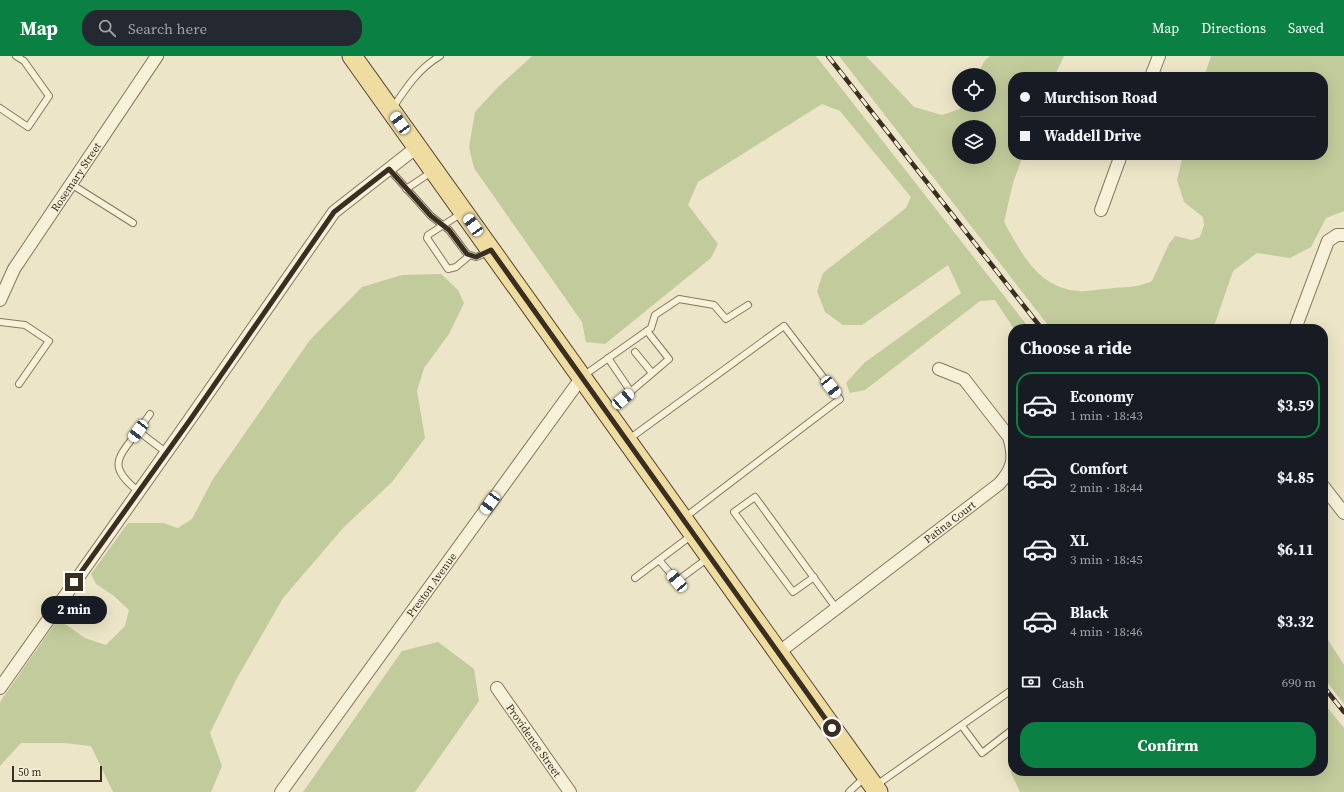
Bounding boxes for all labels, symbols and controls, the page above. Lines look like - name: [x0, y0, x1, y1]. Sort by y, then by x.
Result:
- search box: [82, 10, 362, 46]
- text: Map: [20, 15, 58, 41]
- icon: search: [96, 17, 118, 39]
- text: Search here: [128, 18, 207, 39]
- text: Map: [1152, 18, 1179, 38]
- text: Directions: [1201, 18, 1266, 38]
- text: Saved: [1288, 18, 1324, 38]
- map controls: [952, 68, 996, 164]
- button: locate: [952, 68, 996, 112]
- text: Murchison Road: [1044, 87, 1157, 108]
- car: [388, 110, 412, 136]
- button: layers: [952, 120, 996, 164]
- text: Waddell Drive: [1044, 125, 1141, 146]
- street label: Rosemary Street: [47, 139, 105, 214]
- car: [461, 212, 485, 238]
- text: Choose a ride: [1020, 335, 1132, 360]
- car: [819, 374, 843, 400]
- text: Economy: [1070, 386, 1134, 407]
- car: [610, 387, 636, 411]
- icon: car: [1022, 387, 1058, 423]
- text: $3.59: [1277, 395, 1314, 416]
- text: 1 min · 18:43: [1070, 407, 1143, 424]
- car: [126, 418, 150, 444]
- text: Comfort: [1070, 458, 1128, 479]
- icon: car: [1022, 459, 1058, 495]
- text: $4.85: [1277, 467, 1314, 488]
- text: 2 min · 18:44: [1070, 479, 1143, 496]
- car: [478, 490, 502, 516]
- street label: Patina Court: [921, 497, 979, 546]
- text: XL: [1070, 530, 1089, 551]
- icon: car: [1022, 531, 1058, 567]
- text: $6.11: [1277, 539, 1314, 560]
- street label: Preston Avenue: [403, 549, 460, 620]
- text: 3 min · 18:45: [1070, 551, 1143, 568]
- car: [665, 568, 689, 594]
- route end: [65, 573, 83, 591]
- callout: 2 min: [41, 596, 107, 624]
- text: 2 min: [57, 601, 91, 618]
- text: Black: [1070, 602, 1109, 623]
- icon: car: [1022, 603, 1058, 639]
- text: $3.32: [1277, 611, 1314, 632]
- text: 4 min · 18:46: [1070, 623, 1143, 640]
- icon: cash: [1020, 671, 1042, 693]
- text: Cash: [1052, 672, 1084, 693]
- text: 690 m: [1282, 674, 1316, 691]
- street label: Providence Street: [503, 701, 565, 780]
- route start: [823, 719, 841, 737]
- button: Confirm: [1020, 722, 1316, 768]
- scale bar: [12, 764, 102, 783]
- text: 50 m: [18, 765, 41, 780]

